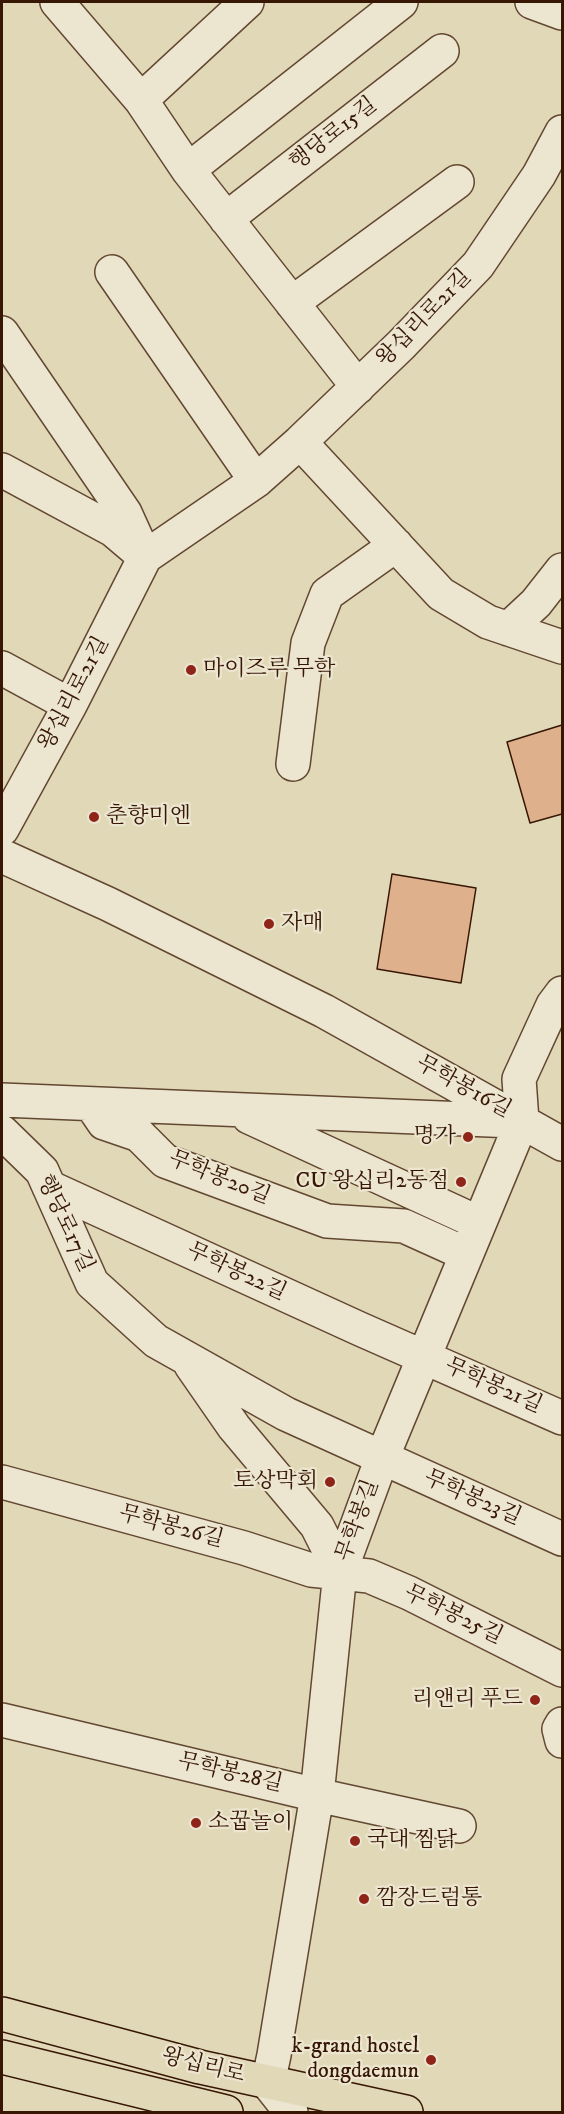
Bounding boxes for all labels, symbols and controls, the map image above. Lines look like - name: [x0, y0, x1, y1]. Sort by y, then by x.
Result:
- street label: 행당로15길: [285, 93, 383, 177]
- street label: 왕십리로21길: [372, 265, 478, 373]
- street label: 왕십리로21길: [34, 633, 116, 755]
- place label: 마이즈루 무학: [203, 657, 335, 683]
- marker: 마이즈루 무학: [184, 663, 198, 677]
- place label: 춘향미엔: [106, 804, 191, 830]
- marker: 춘향미엔: [87, 810, 101, 824]
- place label: 자매: [281, 911, 324, 937]
- marker: 자매: [262, 917, 276, 931]
- street label: 무학봉16길: [411, 1051, 515, 1125]
- place label: 명가: [413, 1124, 456, 1150]
- marker: 명가: [461, 1130, 475, 1144]
- street label: 무학봉20길: [164, 1147, 274, 1211]
- place label: CU 왕십리2동점: [296, 1169, 449, 1195]
- street label: 행당로17길: [30, 1171, 98, 1277]
- marker: CU 왕십리2동점: [454, 1175, 468, 1189]
- street label: 무학봉22길: [182, 1239, 290, 1307]
- street label: 무학봉21길: [440, 1354, 546, 1420]
- street label: 무학봉23길: [419, 1466, 525, 1532]
- place label: 토상막회: [233, 1469, 318, 1495]
- marker: 토상막회: [323, 1475, 337, 1489]
- street label: 무학봉길: [332, 1477, 386, 1565]
- street label: 무학봉26길: [116, 1501, 226, 1555]
- street label: 무학봉25길: [399, 1581, 507, 1651]
- place label: 리앤리 푸드: [412, 1687, 523, 1713]
- marker: 리앤리 푸드: [528, 1693, 542, 1707]
- street label: 무학봉28길: [175, 1749, 285, 1799]
- place label: 소꿉놀이: [208, 1810, 293, 1836]
- marker: 소꿉놀이: [189, 1816, 203, 1830]
- place label: 국대 찜닭: [367, 1828, 457, 1854]
- marker: 국대 찜닭: [348, 1834, 362, 1848]
- place label: 깜장드럼통: [376, 1886, 482, 1912]
- marker: 깜장드럼통: [357, 1892, 371, 1906]
- place label: k-grand hostel dongdaemun: [292, 2034, 419, 2086]
- street label: 왕십리로: [159, 2044, 247, 2090]
- marker: k-grand hostel dongdaemun: [424, 2053, 438, 2067]

